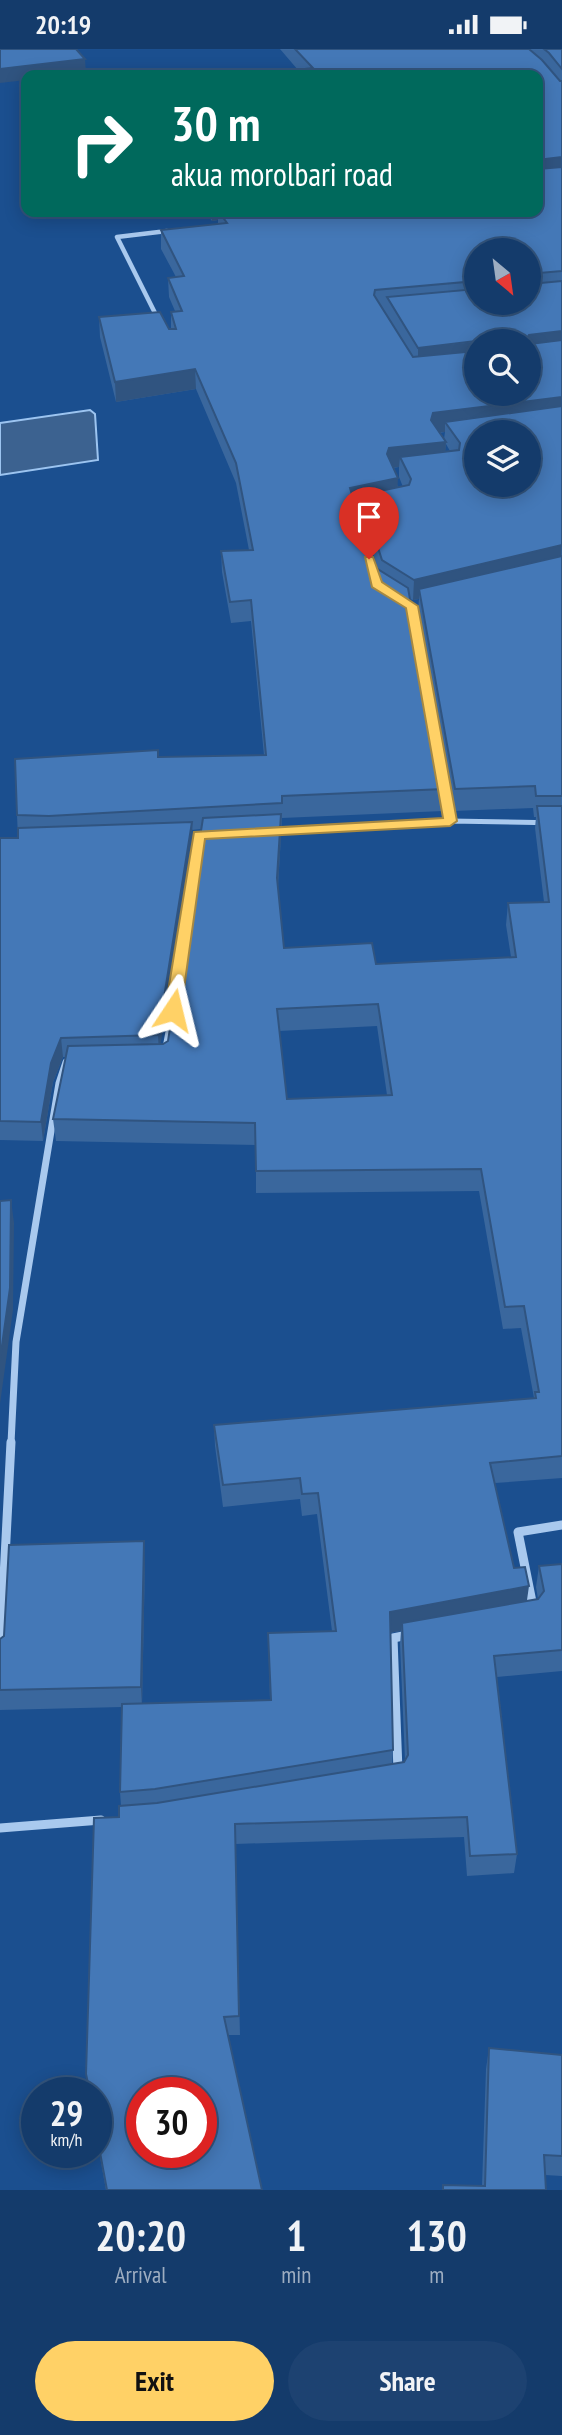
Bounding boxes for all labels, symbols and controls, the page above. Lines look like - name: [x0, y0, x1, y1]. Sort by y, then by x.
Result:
- text: 20:19: [35, 8, 91, 41]
- text: 30 m: [171, 91, 260, 155]
- icon: right: [56, 98, 147, 189]
- text: akua morolbari road: [171, 153, 393, 195]
- north arrow: [464, 238, 541, 315]
- map controls: [464, 238, 541, 497]
- button: search: [464, 329, 541, 406]
- button: layers: [464, 420, 541, 497]
- pin: [339, 487, 399, 559]
- icon: arrive: [350, 498, 388, 536]
- position arrow: [136, 973, 210, 1047]
- speed limit sign: 30: [126, 2077, 217, 2168]
- text: 29: [50, 2090, 83, 2136]
- text: km/h: [51, 2128, 82, 2151]
- text: 20:20: [95, 2208, 186, 2263]
- text: 1: [286, 2208, 306, 2263]
- text: 130: [407, 2208, 467, 2263]
- text: Arrival: [115, 2260, 167, 2289]
- text: min: [281, 2260, 311, 2289]
- text: m: [429, 2260, 444, 2289]
- button: Exit: [35, 2341, 274, 2421]
- button: Share: [288, 2341, 527, 2421]

